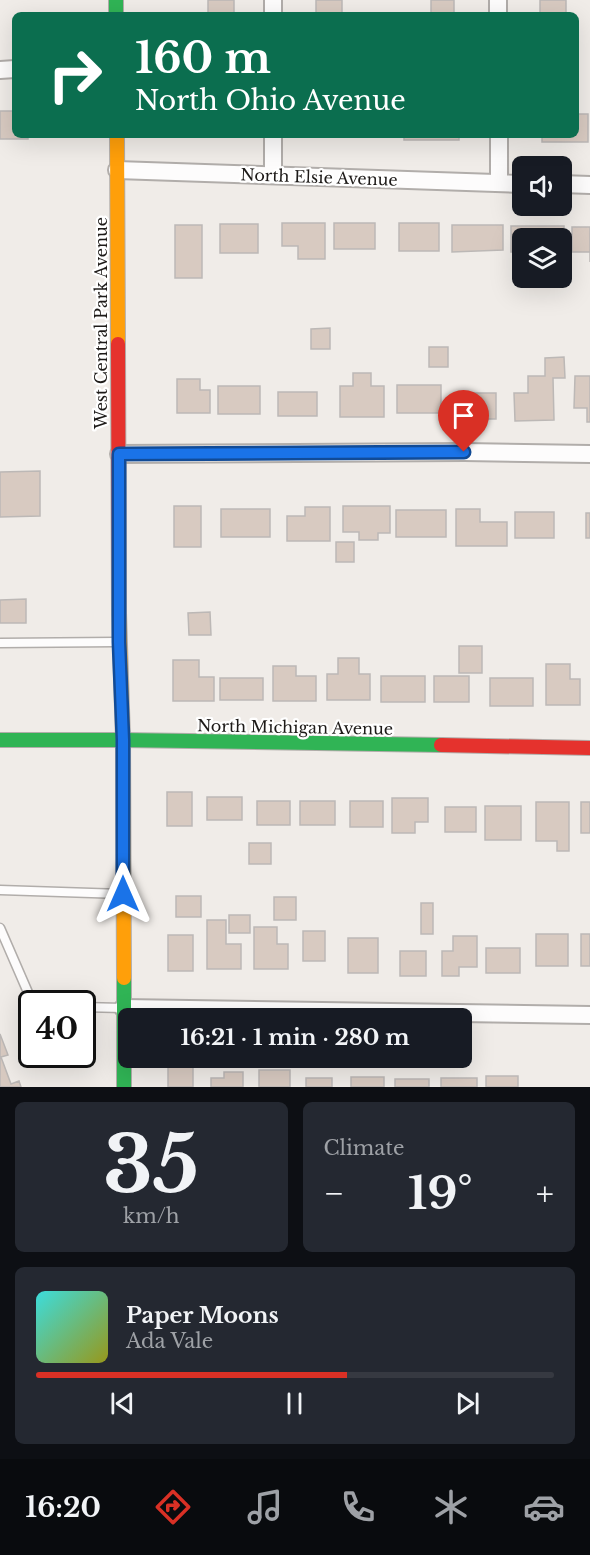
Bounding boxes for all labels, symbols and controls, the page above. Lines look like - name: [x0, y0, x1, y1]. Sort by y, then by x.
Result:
- text: 160 m: [135, 32, 271, 84]
- icon: right: [36, 36, 114, 114]
- text: North Ohio Avenue: [135, 84, 406, 117]
- map controls: [512, 156, 572, 288]
- button: sound: [512, 156, 572, 216]
- street label: North Elsie Avenue: [240, 164, 398, 190]
- street label: West Central Park Avenue: [91, 217, 111, 430]
- button: layers: [512, 228, 572, 288]
- pin: [438, 390, 489, 452]
- icon: arrive: [447, 399, 480, 432]
- street label: North Michigan Avenue: [197, 715, 393, 739]
- position arrow: [91, 862, 155, 926]
- speed limit sign: 40: [18, 990, 96, 1068]
- text: 16:21 · 1 min · 280 m: [180, 1024, 410, 1051]
- text: 35: [103, 1116, 199, 1213]
- text: Climate: [324, 1136, 404, 1160]
- text: 19°: [408, 1165, 473, 1221]
- text: −: [324, 1173, 344, 1214]
- text: +: [536, 1173, 554, 1214]
- text: km/h: [123, 1204, 180, 1228]
- text: Paper Moons: [126, 1302, 279, 1329]
- text: Ada Vale: [126, 1329, 213, 1353]
- icon: previous: [106, 1387, 139, 1420]
- icon: pause: [278, 1387, 311, 1420]
- icon: next: [451, 1387, 484, 1420]
- icon: directions: [152, 1486, 194, 1528]
- icon: music: [244, 1486, 286, 1528]
- icon: phone: [337, 1486, 379, 1528]
- icon: climate: [430, 1486, 472, 1528]
- icon: car: [523, 1486, 565, 1528]
- text: 16:20: [25, 1491, 101, 1524]

